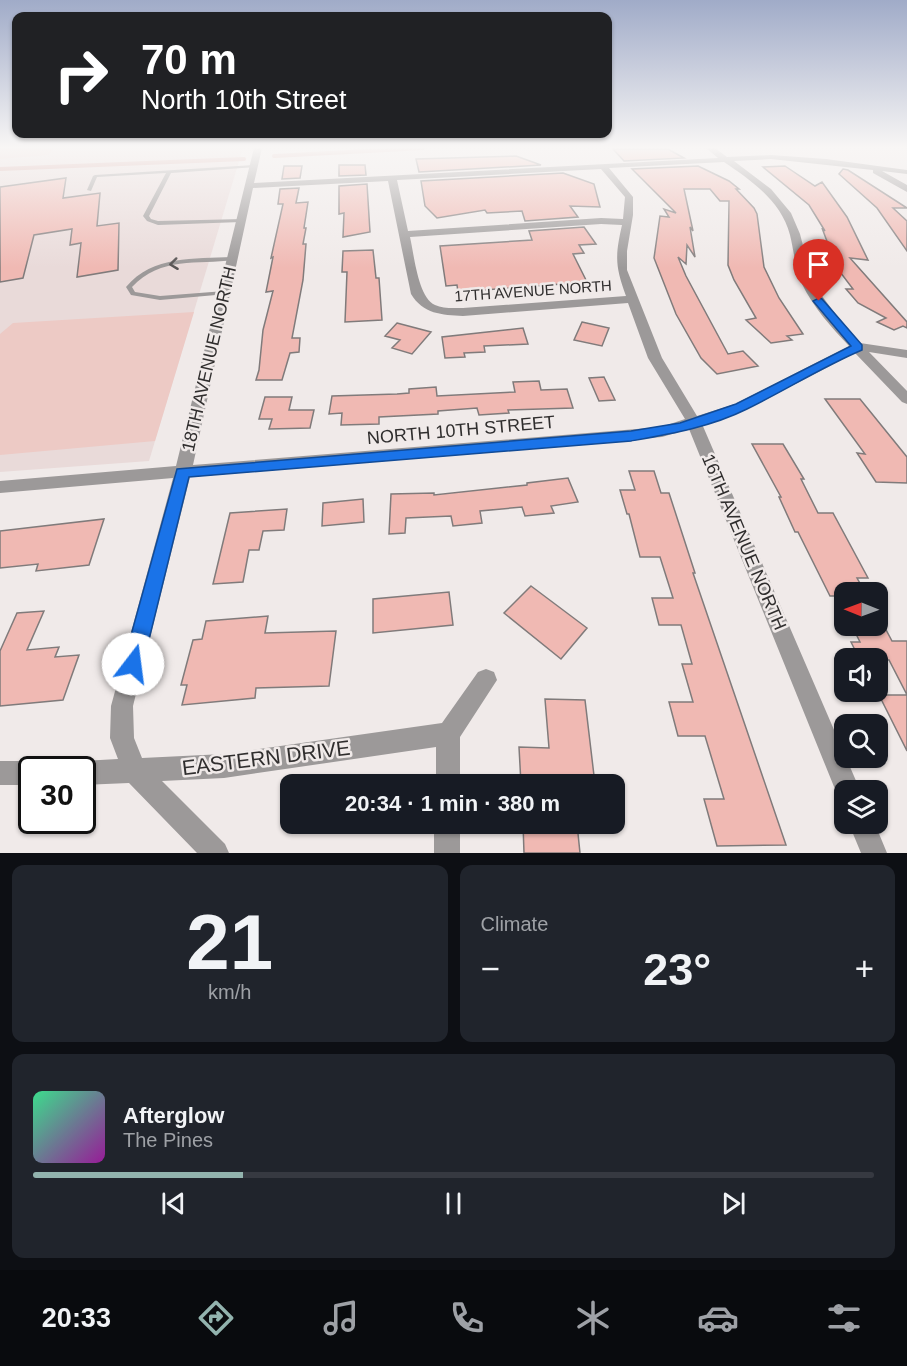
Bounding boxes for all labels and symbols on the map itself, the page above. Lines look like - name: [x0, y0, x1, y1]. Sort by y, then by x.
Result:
- pin: [793, 239, 844, 301]
- one-way arrow: [170, 257, 179, 269]
- street label: 18TH AVENUE NORTH: [178, 264, 240, 454]
- street label: 17TH AVENUE NORTH: [454, 277, 612, 304]
- street label: NORTH 10TH STREET: [366, 412, 556, 448]
- street label: 16TH AVENUE NORTH: [698, 451, 790, 633]
- north arrow: [834, 582, 888, 636]
- position arrow: [101, 632, 165, 696]
- street label: EASTERN DRIVE: [181, 736, 351, 779]
- speed limit sign: 30: [18, 756, 96, 834]

